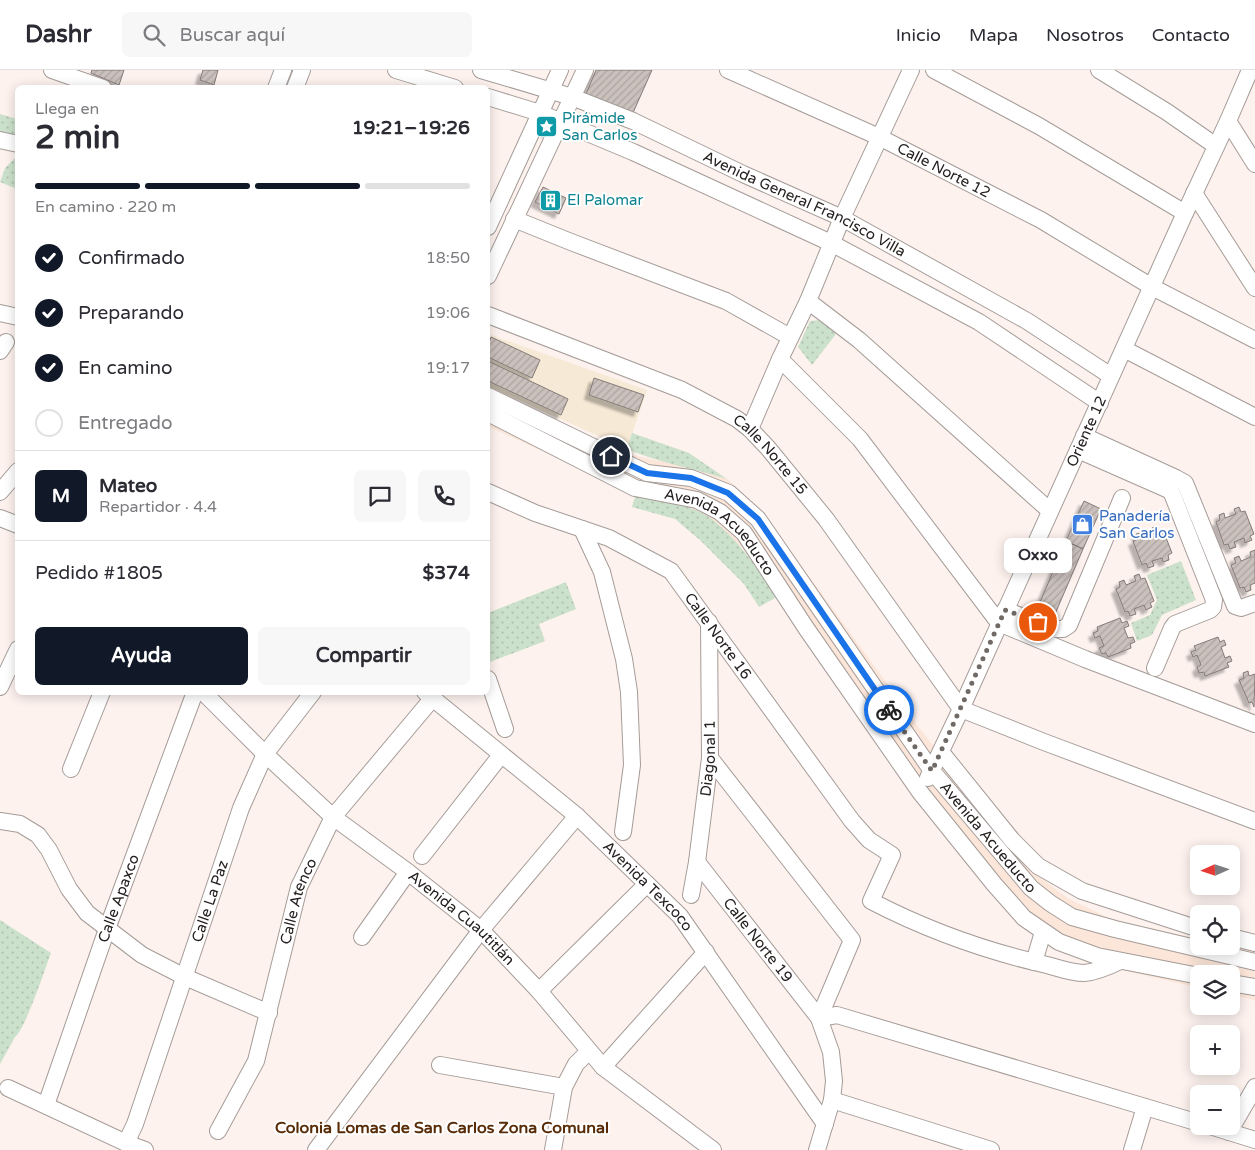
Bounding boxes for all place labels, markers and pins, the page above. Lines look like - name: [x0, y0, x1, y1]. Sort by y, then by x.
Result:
- place label: Pirámide San Carlos: [562, 109, 637, 144]
- place icon: Pirámide San Carlos: [534, 115, 558, 139]
- building icon: El Palomar: [539, 188, 563, 212]
- place label: El Palomar: [567, 191, 643, 209]
- pin: [590, 435, 632, 477]
- place label: Panadería San Carlos: [1099, 507, 1174, 542]
- shop icon: Panadería San Carlos: [1071, 513, 1095, 537]
- callout: Oxxo: [1004, 537, 1072, 572]
- pin: [1017, 601, 1059, 643]

